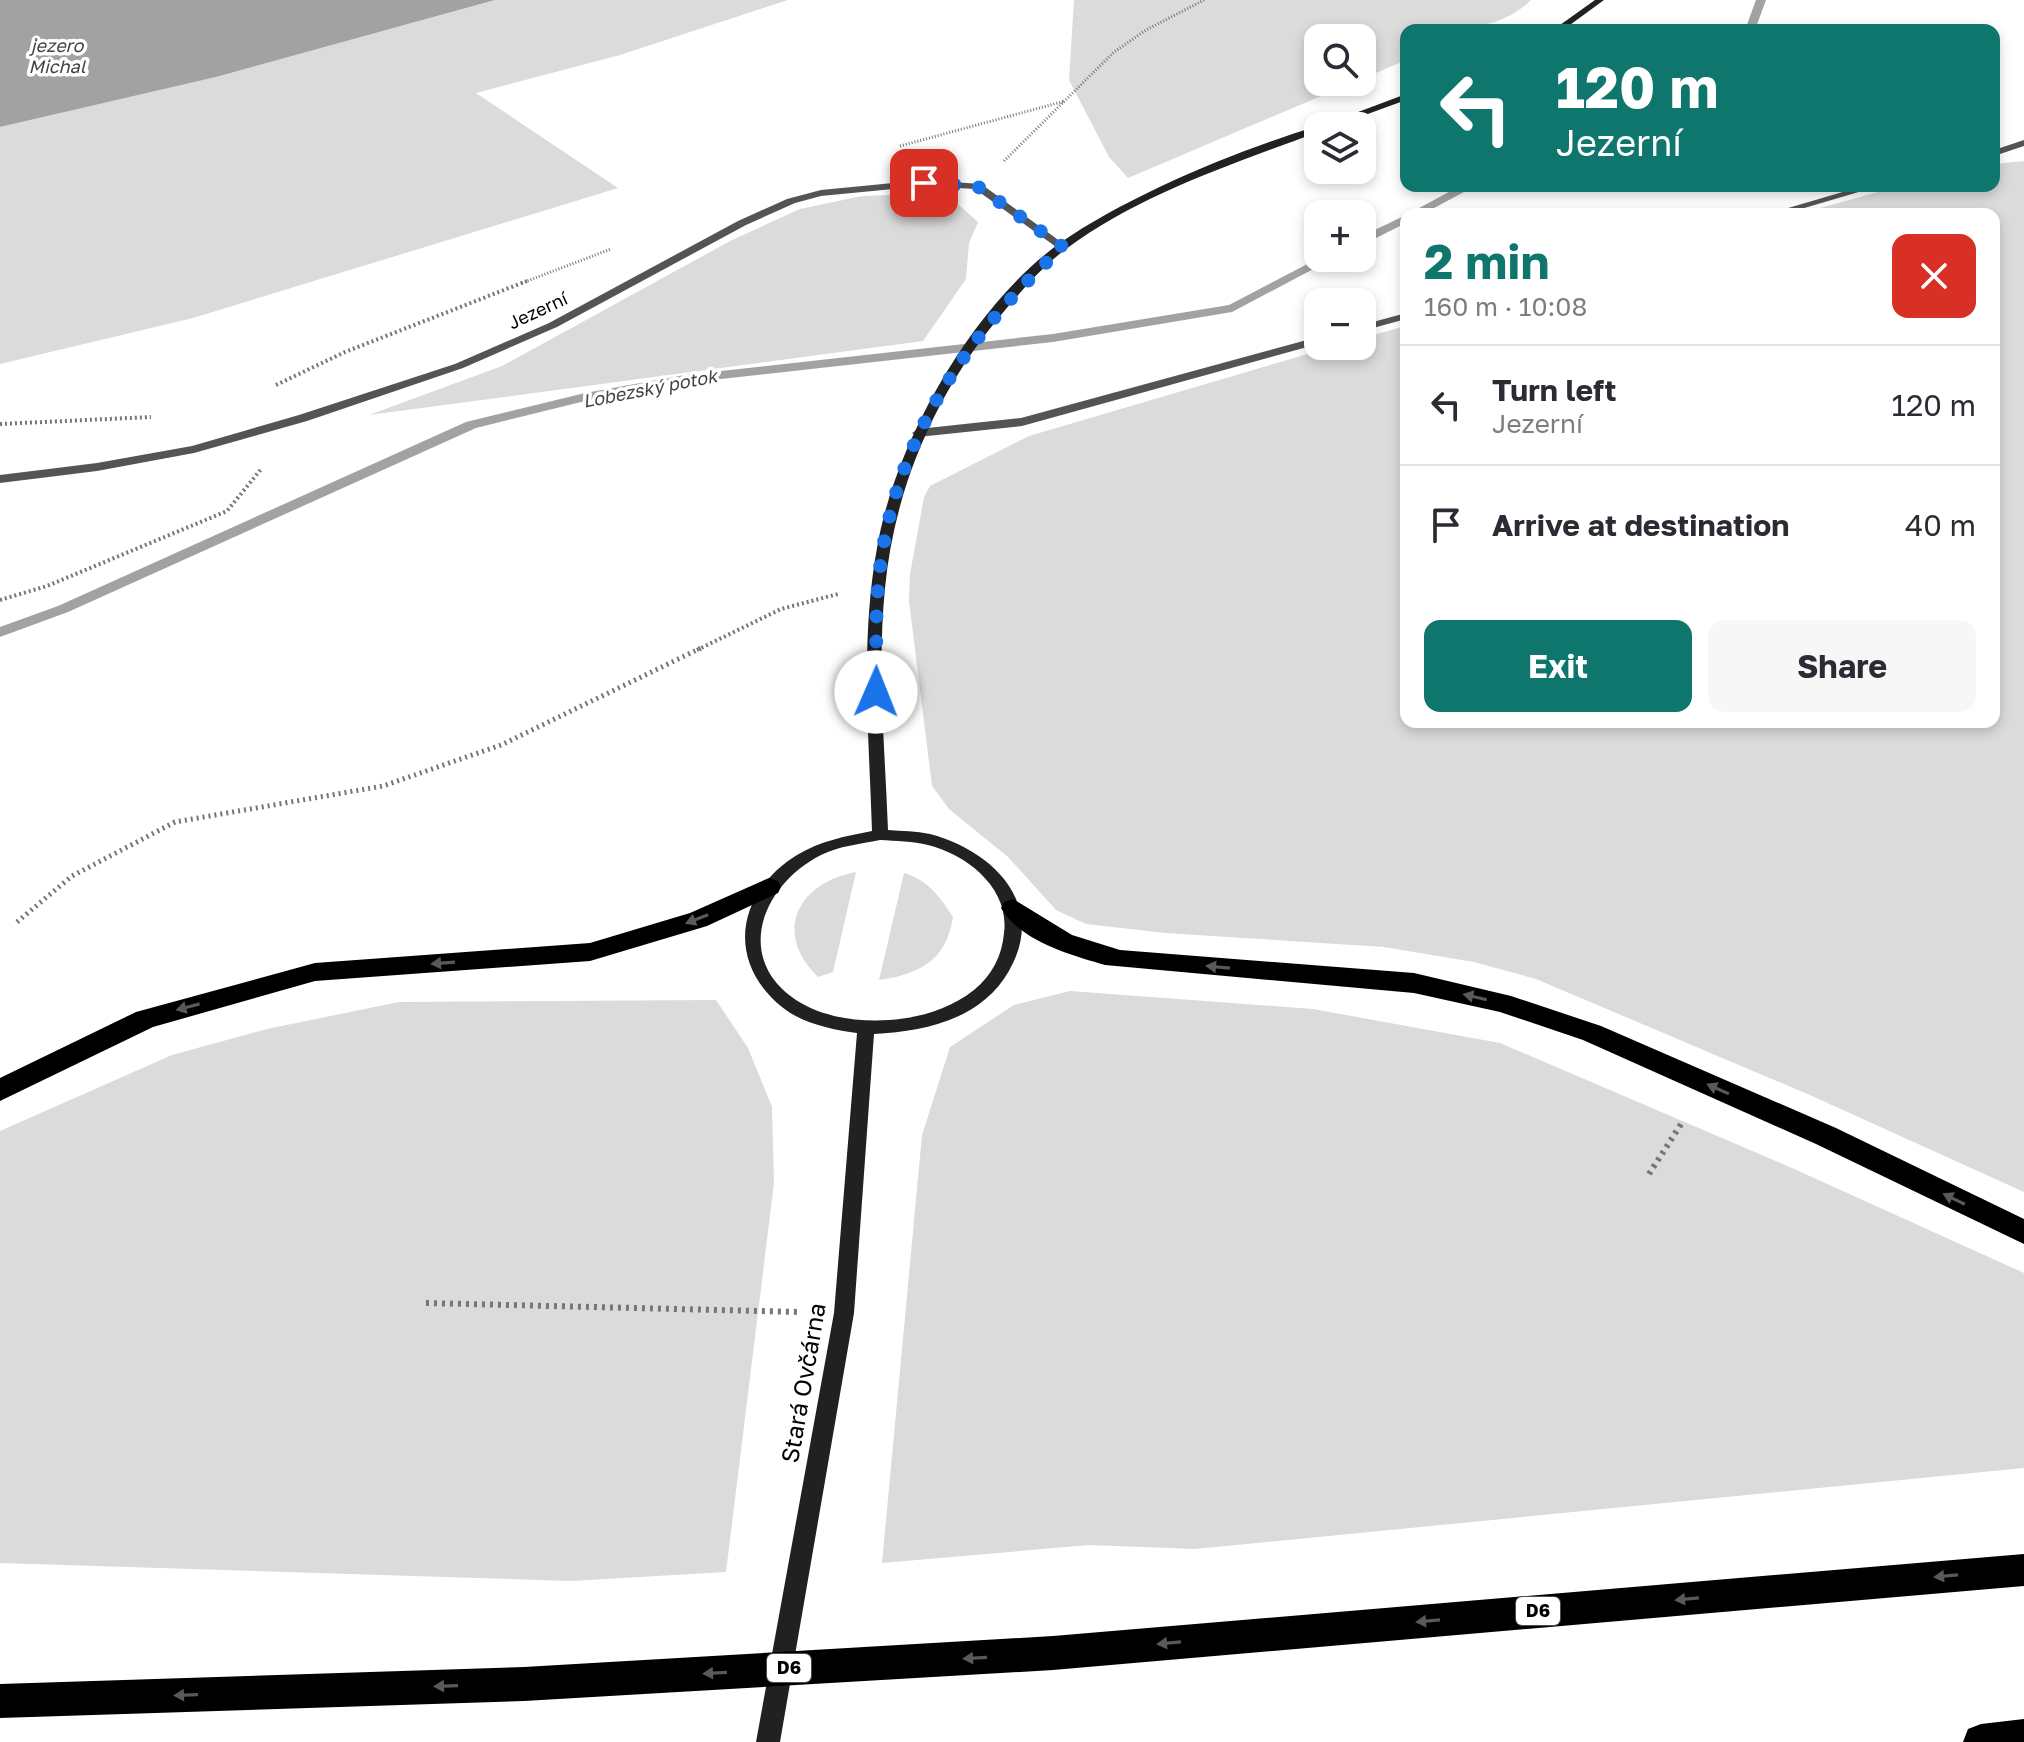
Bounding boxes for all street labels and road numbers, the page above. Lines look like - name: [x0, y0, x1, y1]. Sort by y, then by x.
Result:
- street label: Jezerní: [504, 286, 572, 333]
- street label: Stará Ovčárna: [774, 1301, 831, 1465]
- road number: D6: [1516, 1597, 1560, 1625]
- road number: D6: [767, 1654, 811, 1682]

